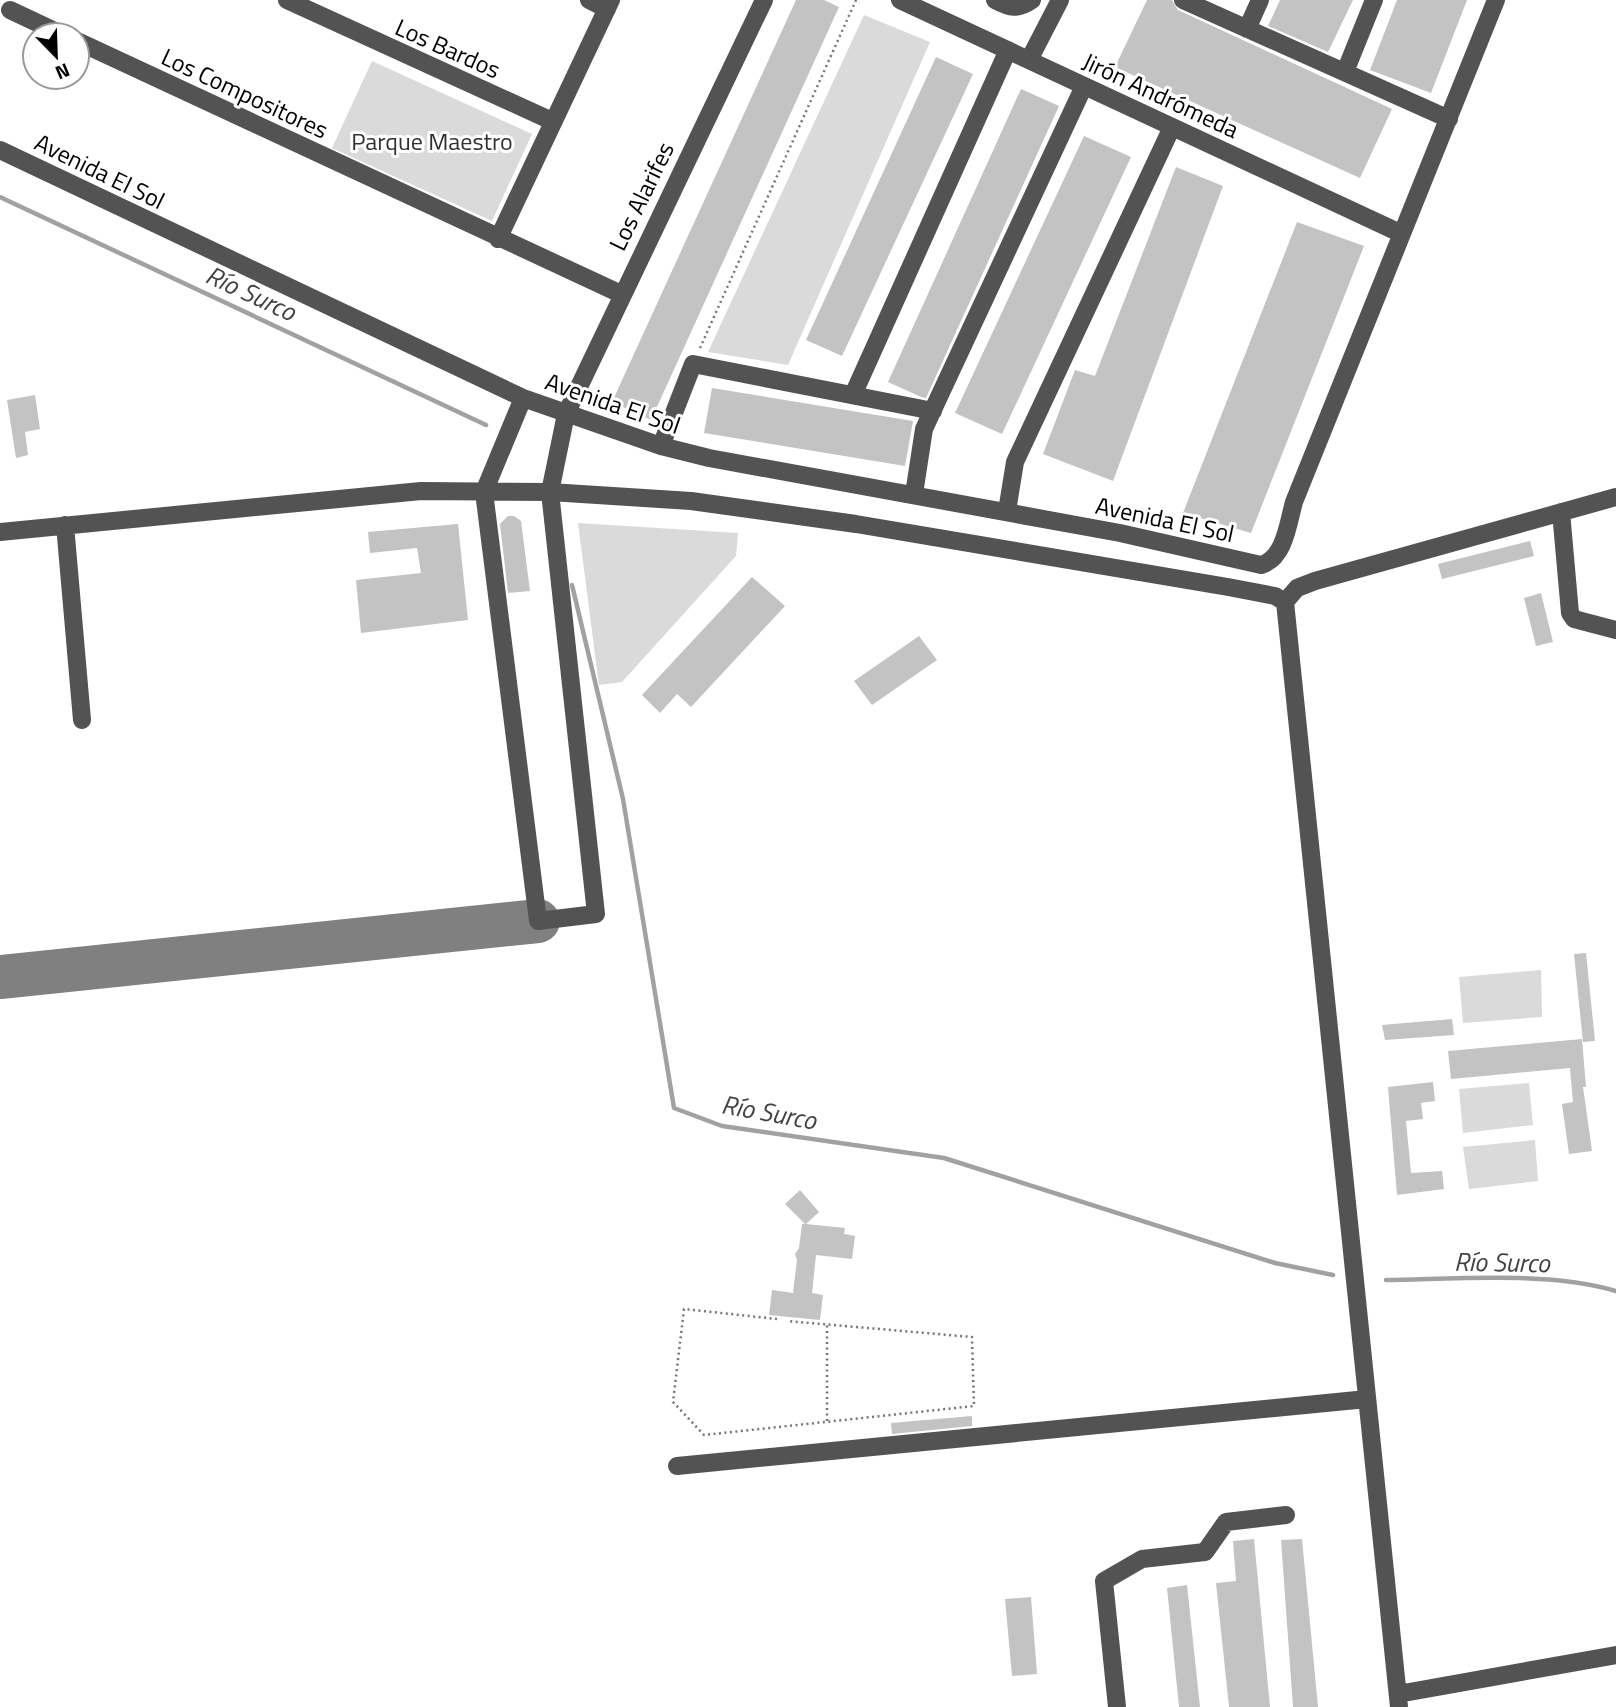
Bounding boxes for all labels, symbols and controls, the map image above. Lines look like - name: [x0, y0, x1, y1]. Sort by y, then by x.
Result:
- street label: Los Bardos: [390, 9, 506, 87]
- north arrow: [21, 21, 91, 91]
- street label: Los Compositores: [156, 39, 334, 147]
- street label: Jirón Andrómeda: [1077, 43, 1245, 147]
- text: N: [51, 56, 75, 88]
- park label: Parque Maestro: [351, 123, 513, 159]
- street label: Avenida El Sol: [29, 124, 171, 218]
- street label: Los Alarifes: [599, 136, 683, 256]
- water label: Río Surco: [199, 255, 304, 331]
- street label: Avenida El Sol: [541, 363, 685, 443]
- street label: Avenida El Sol: [1092, 487, 1238, 551]
- water label: Río Surco: [719, 1084, 821, 1140]
- water label: Río Surco: [1454, 1242, 1551, 1282]

